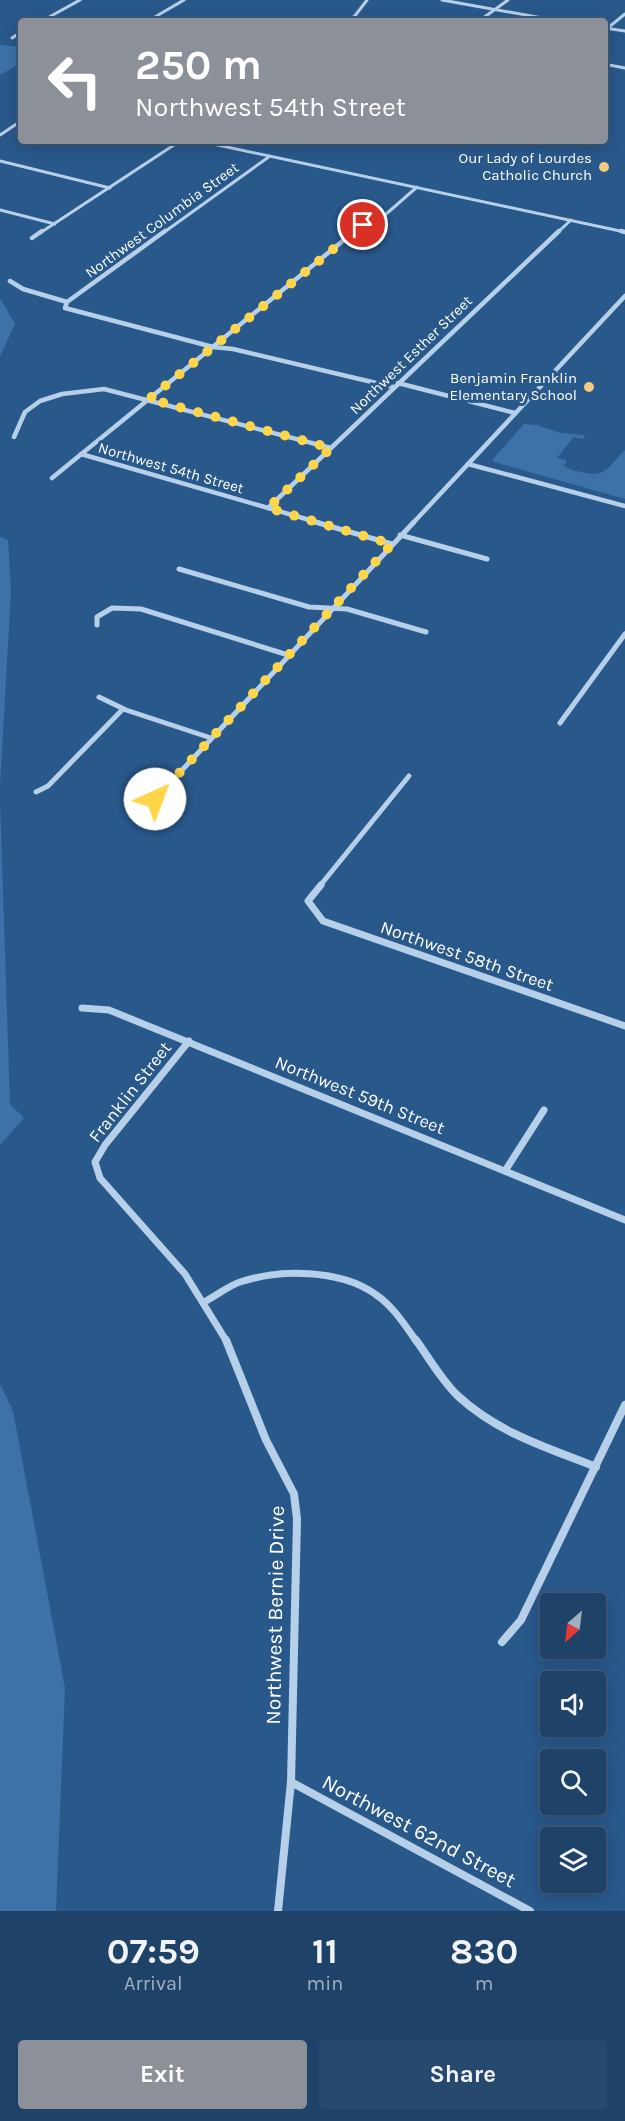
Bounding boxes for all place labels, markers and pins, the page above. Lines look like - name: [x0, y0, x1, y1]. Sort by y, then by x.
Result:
- place label: Our Lady of Lourdes Catholic Church: [458, 149, 592, 184]
- marker: Our Lady of Lourdes Catholic Church: [597, 160, 611, 174]
- pin: [337, 199, 388, 250]
- place label: Benjamin Franklin Elementary School: [450, 369, 577, 404]
- marker: Benjamin Franklin Elementary School: [582, 380, 596, 394]

